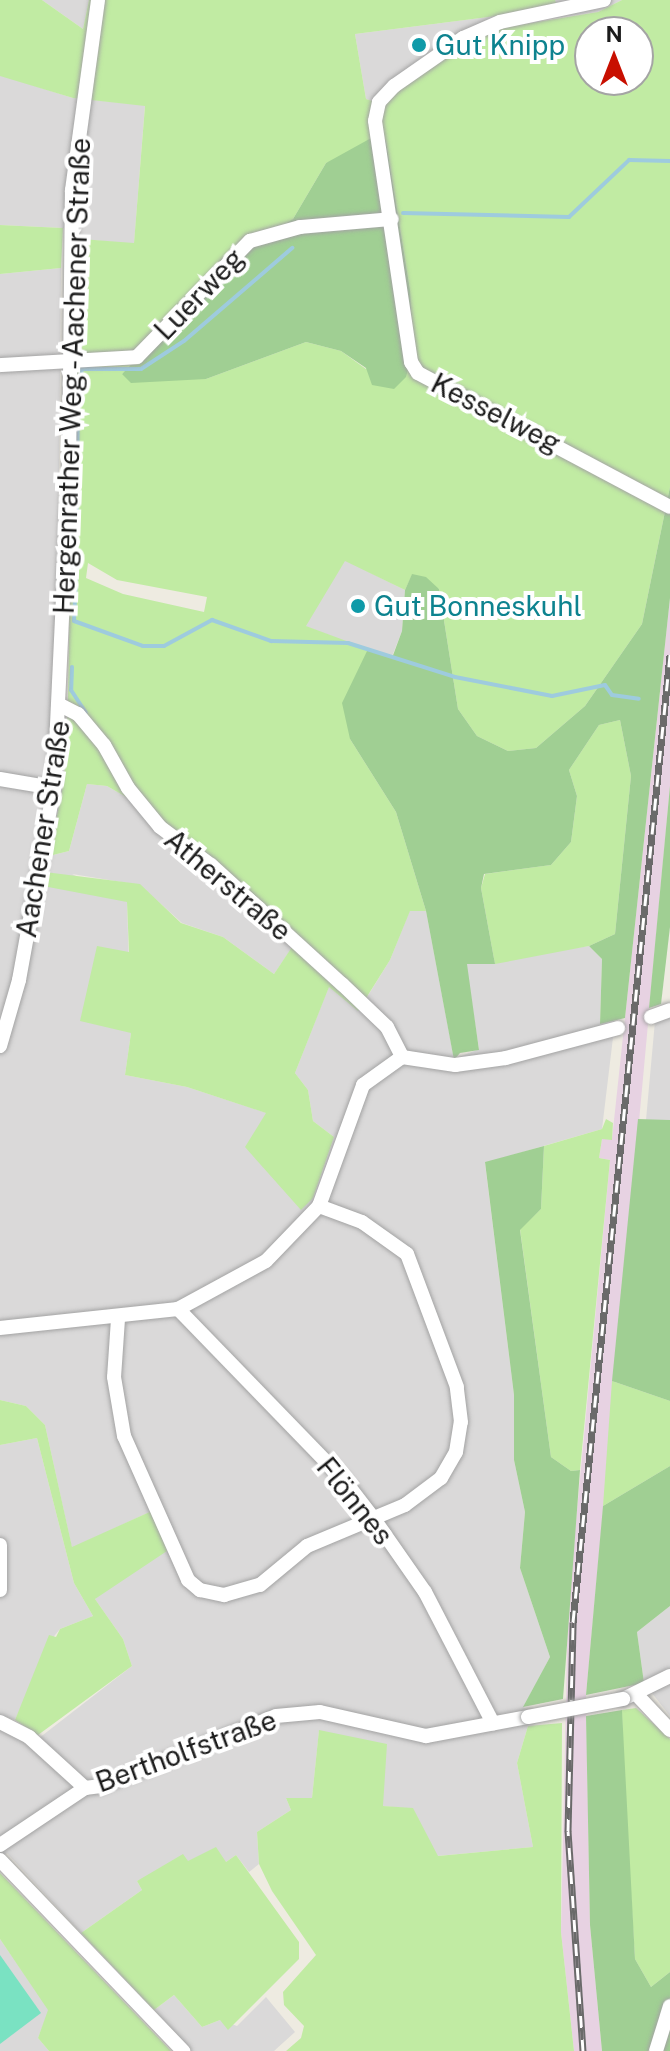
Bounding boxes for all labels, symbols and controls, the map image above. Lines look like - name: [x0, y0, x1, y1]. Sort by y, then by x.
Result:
- north arrow: [574, 16, 654, 96]
- text: N: [605, 21, 623, 47]
- place label: Gut Knipp: [435, 28, 565, 62]
- marker: Gut Knipp: [410, 36, 428, 54]
- street label: Hergenrather Weg - Aachener Straße: [47, 133, 97, 619]
- street label: Luerweg: [147, 241, 251, 347]
- street label: Kesselweg: [426, 366, 566, 460]
- place label: Gut Bonneskuhl: [374, 589, 582, 623]
- marker: Gut Bonneskuhl: [349, 597, 367, 615]
- street label: Aachener Straße: [9, 718, 77, 940]
- street label: Atherstraße: [158, 822, 298, 948]
- street label: Flönnes: [310, 1451, 400, 1551]
- street label: Bertholfstraße: [91, 1703, 281, 1799]

